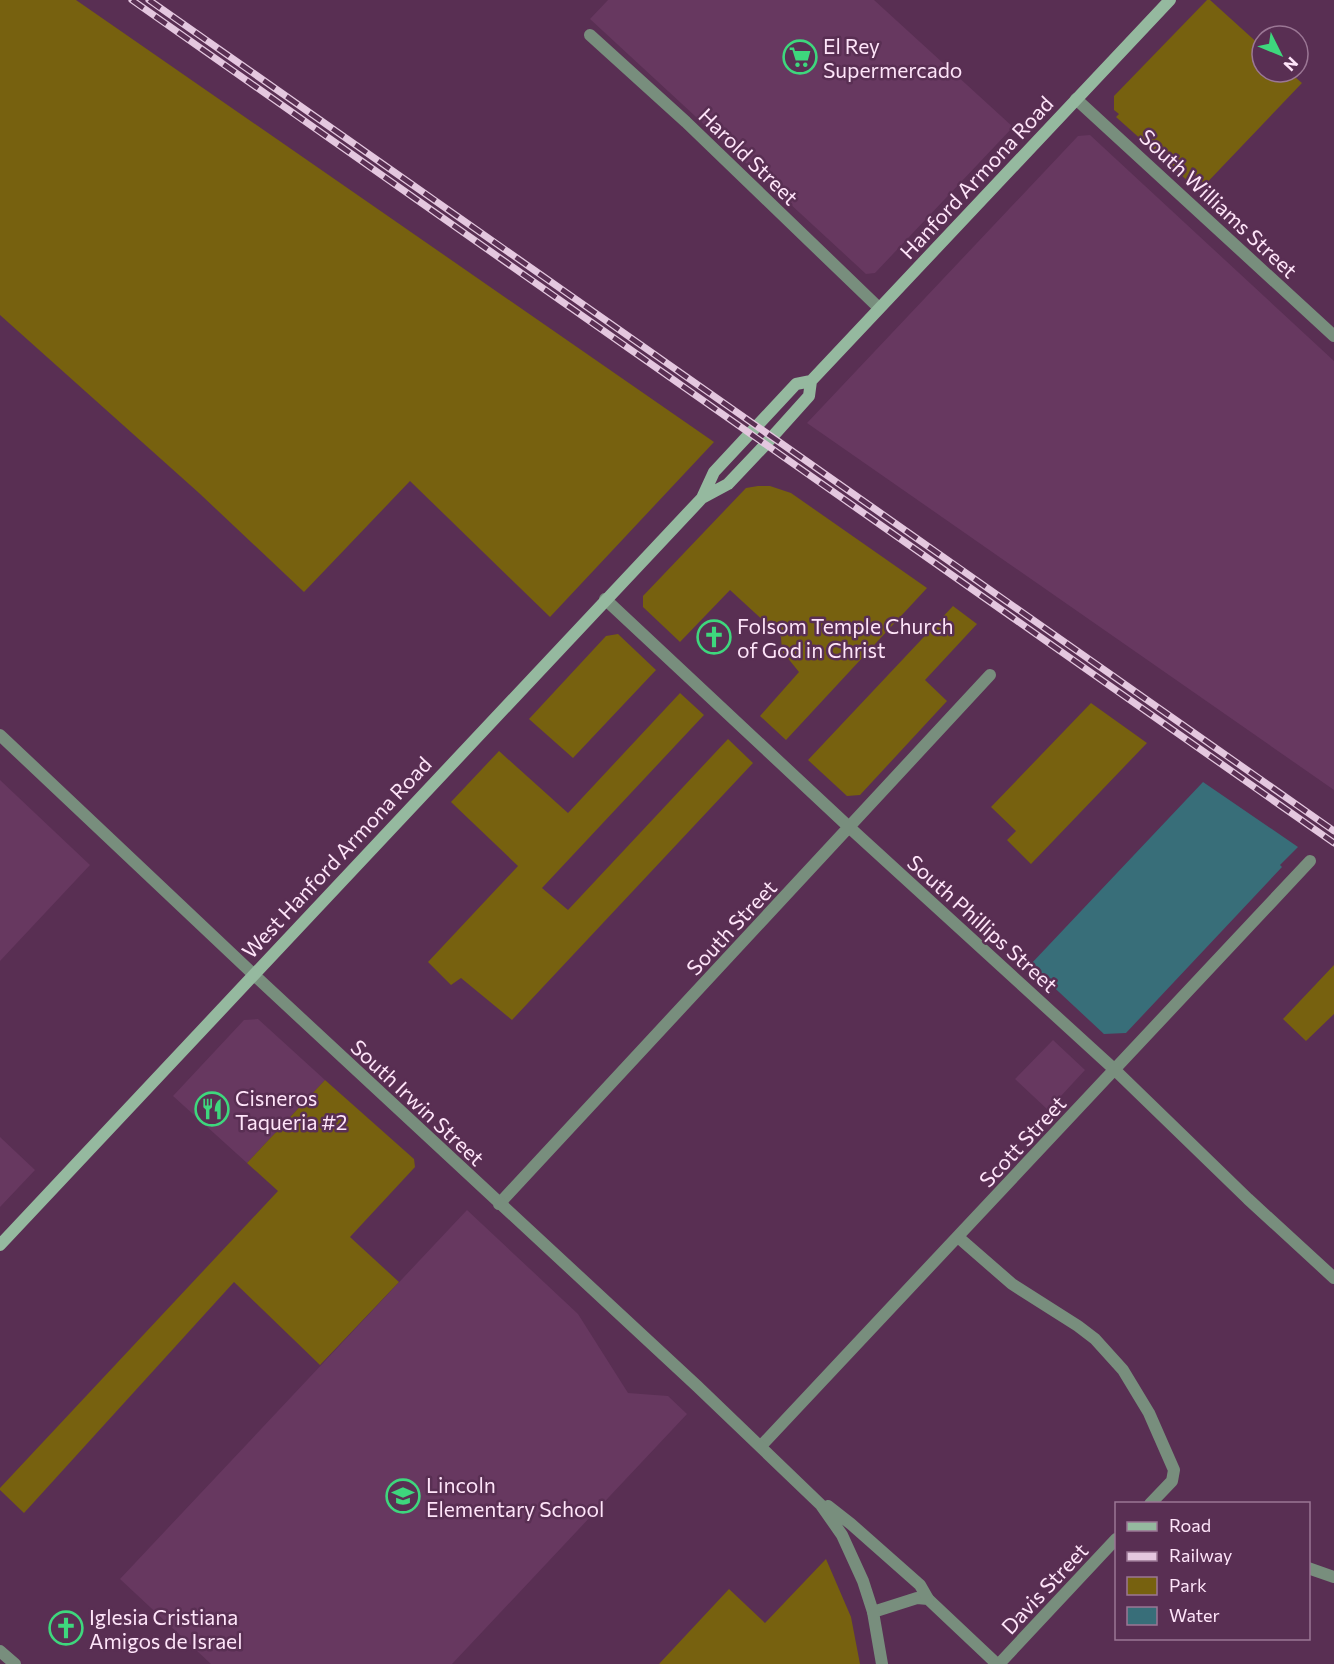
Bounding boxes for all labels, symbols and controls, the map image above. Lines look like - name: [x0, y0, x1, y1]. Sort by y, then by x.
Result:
- north arrow: [1250, 24, 1310, 84]
- place label: El Rey Supermercado: [823, 33, 962, 82]
- supermarket icon: El Rey Supermercado: [782, 39, 818, 75]
- text: N: [1280, 54, 1302, 75]
- street label: Hanford Armona Road: [894, 91, 1058, 263]
- street label: Harold Street: [694, 103, 804, 209]
- street label: South Williams Street: [1135, 123, 1303, 283]
- place label: Folsom Temple Church of God in Christ: [737, 613, 954, 662]
- church icon: Folsom Temple Church of God in Christ: [696, 619, 732, 655]
- street label: West Hanford Armona Road: [236, 751, 436, 963]
- street label: South Phillips Street: [903, 849, 1063, 997]
- street label: South Street: [681, 874, 781, 980]
- street label: South Irwin Street: [346, 1034, 490, 1170]
- place label: Cisneros Taqueria #2: [235, 1085, 348, 1134]
- street label: Scott Street: [973, 1090, 1071, 1192]
- restaurant icon: Cisneros Taqueria #2: [194, 1091, 230, 1127]
- place label: Lincoln Elementary School: [426, 1472, 604, 1521]
- school or university icon: Lincoln Elementary School: [385, 1478, 421, 1514]
- legend: [1115, 1502, 1310, 1640]
- text: Road: [1169, 1514, 1211, 1536]
- street label: Davis Street: [996, 1537, 1092, 1639]
- text: Railway: [1169, 1544, 1232, 1566]
- text: Park: [1169, 1574, 1207, 1596]
- place label: Iglesia Cristiana Amigos de Israel: [89, 1604, 243, 1653]
- text: Water: [1169, 1604, 1220, 1626]
- church icon: Iglesia Cristiana Amigos de Israel: [48, 1610, 84, 1646]

